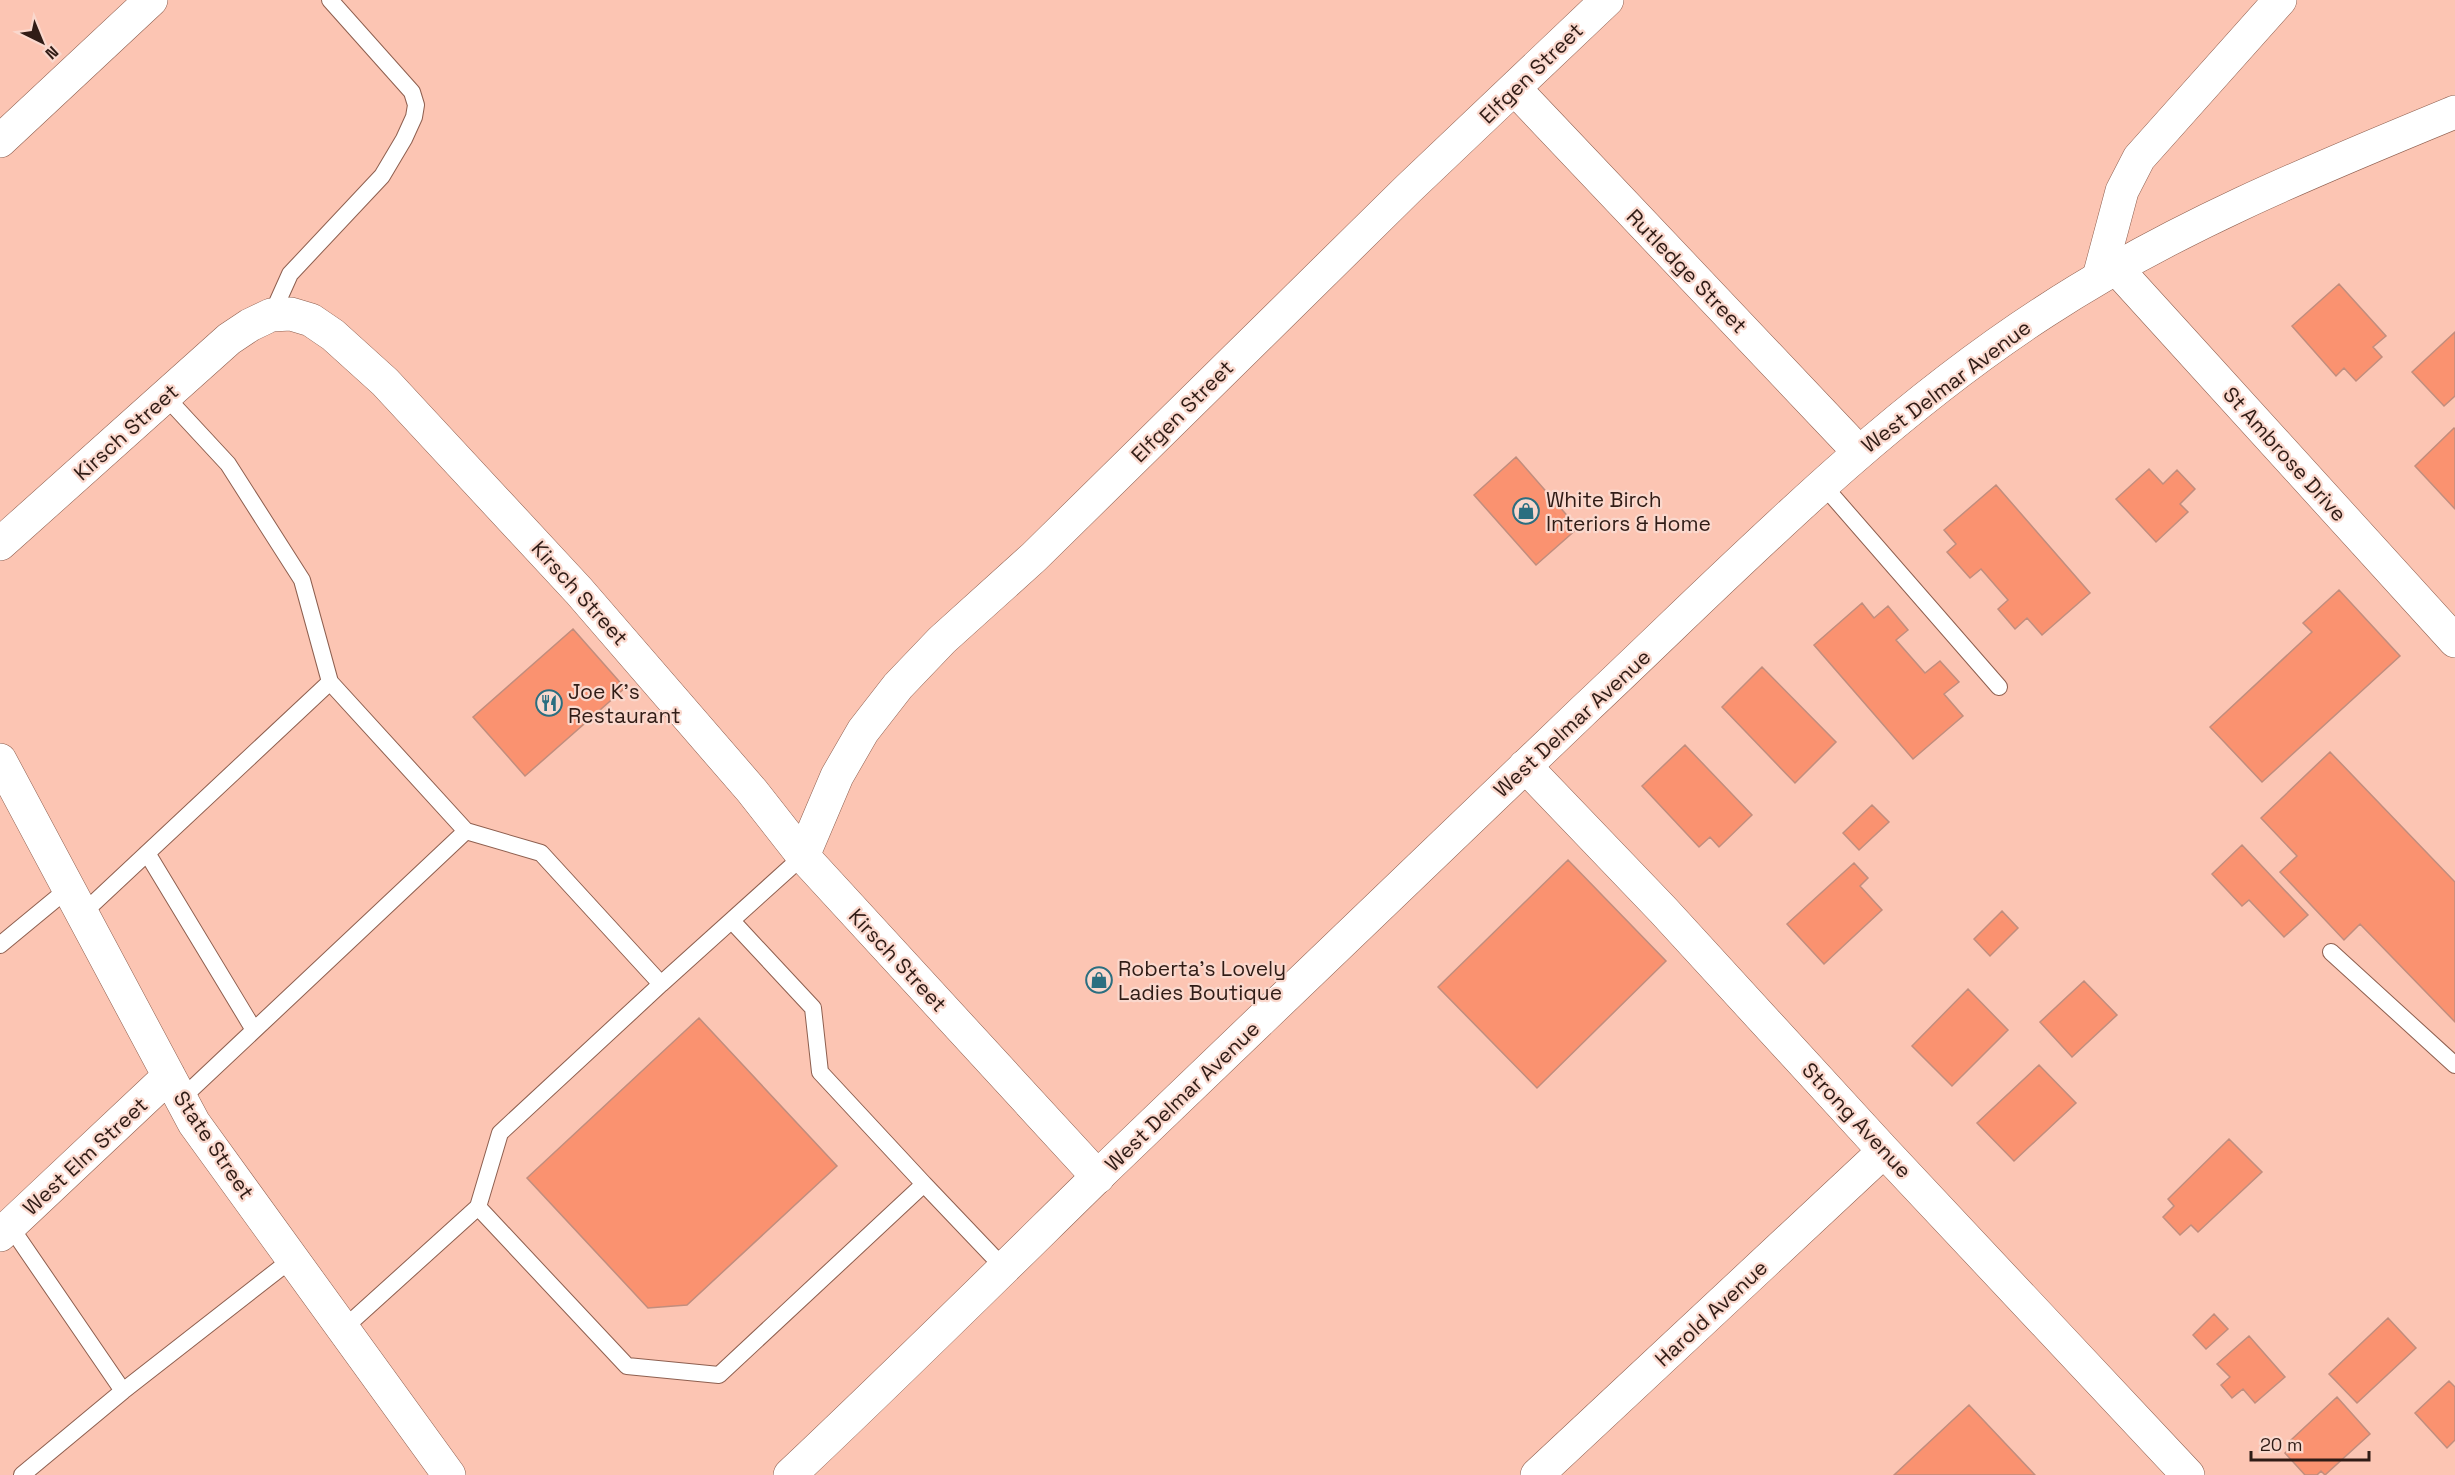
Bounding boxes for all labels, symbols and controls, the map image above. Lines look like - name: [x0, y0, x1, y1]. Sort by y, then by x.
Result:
- north arrow: [12, 12, 72, 72]
- street label: Elfgen Street: [1473, 17, 1589, 129]
- text: N: [41, 41, 63, 64]
- street label: Rutledge Street: [1621, 203, 1753, 339]
- street label: West Delmar Avenue: [1856, 313, 2036, 459]
- street label: Elfgen Street: [1125, 354, 1239, 468]
- street label: Kirsch Street: [68, 378, 184, 486]
- street label: St Ambrose Drive: [2217, 381, 2353, 527]
- place label: White Birch Interiors & Home: [1546, 486, 1711, 537]
- shop icon: White Birch Interiors & Home: [1511, 496, 1541, 526]
- street label: Kirsch Street: [526, 535, 634, 651]
- street label: West Delmar Avenue: [1488, 643, 1656, 803]
- place label: Joe K's Restaurant: [568, 678, 681, 729]
- restaurant icon: Joe K's Restaurant: [534, 688, 564, 718]
- street label: Kirsch Street: [843, 903, 953, 1017]
- place label: Roberta's Lovely Ladies Boutique: [1118, 955, 1286, 1006]
- shop icon: Roberta's Lovely Ladies Boutique: [1084, 965, 1114, 995]
- street label: West Delmar Avenue: [1099, 1015, 1265, 1177]
- street label: Strong Avenue: [1796, 1056, 1918, 1184]
- street label: State Street: [168, 1086, 260, 1204]
- street label: West Elm Street: [17, 1091, 153, 1221]
- street label: Harold Avenue: [1649, 1254, 1773, 1372]
- scale bar: [2251, 1424, 2370, 1462]
- text: 20 m: [2260, 1433, 2303, 1456]

